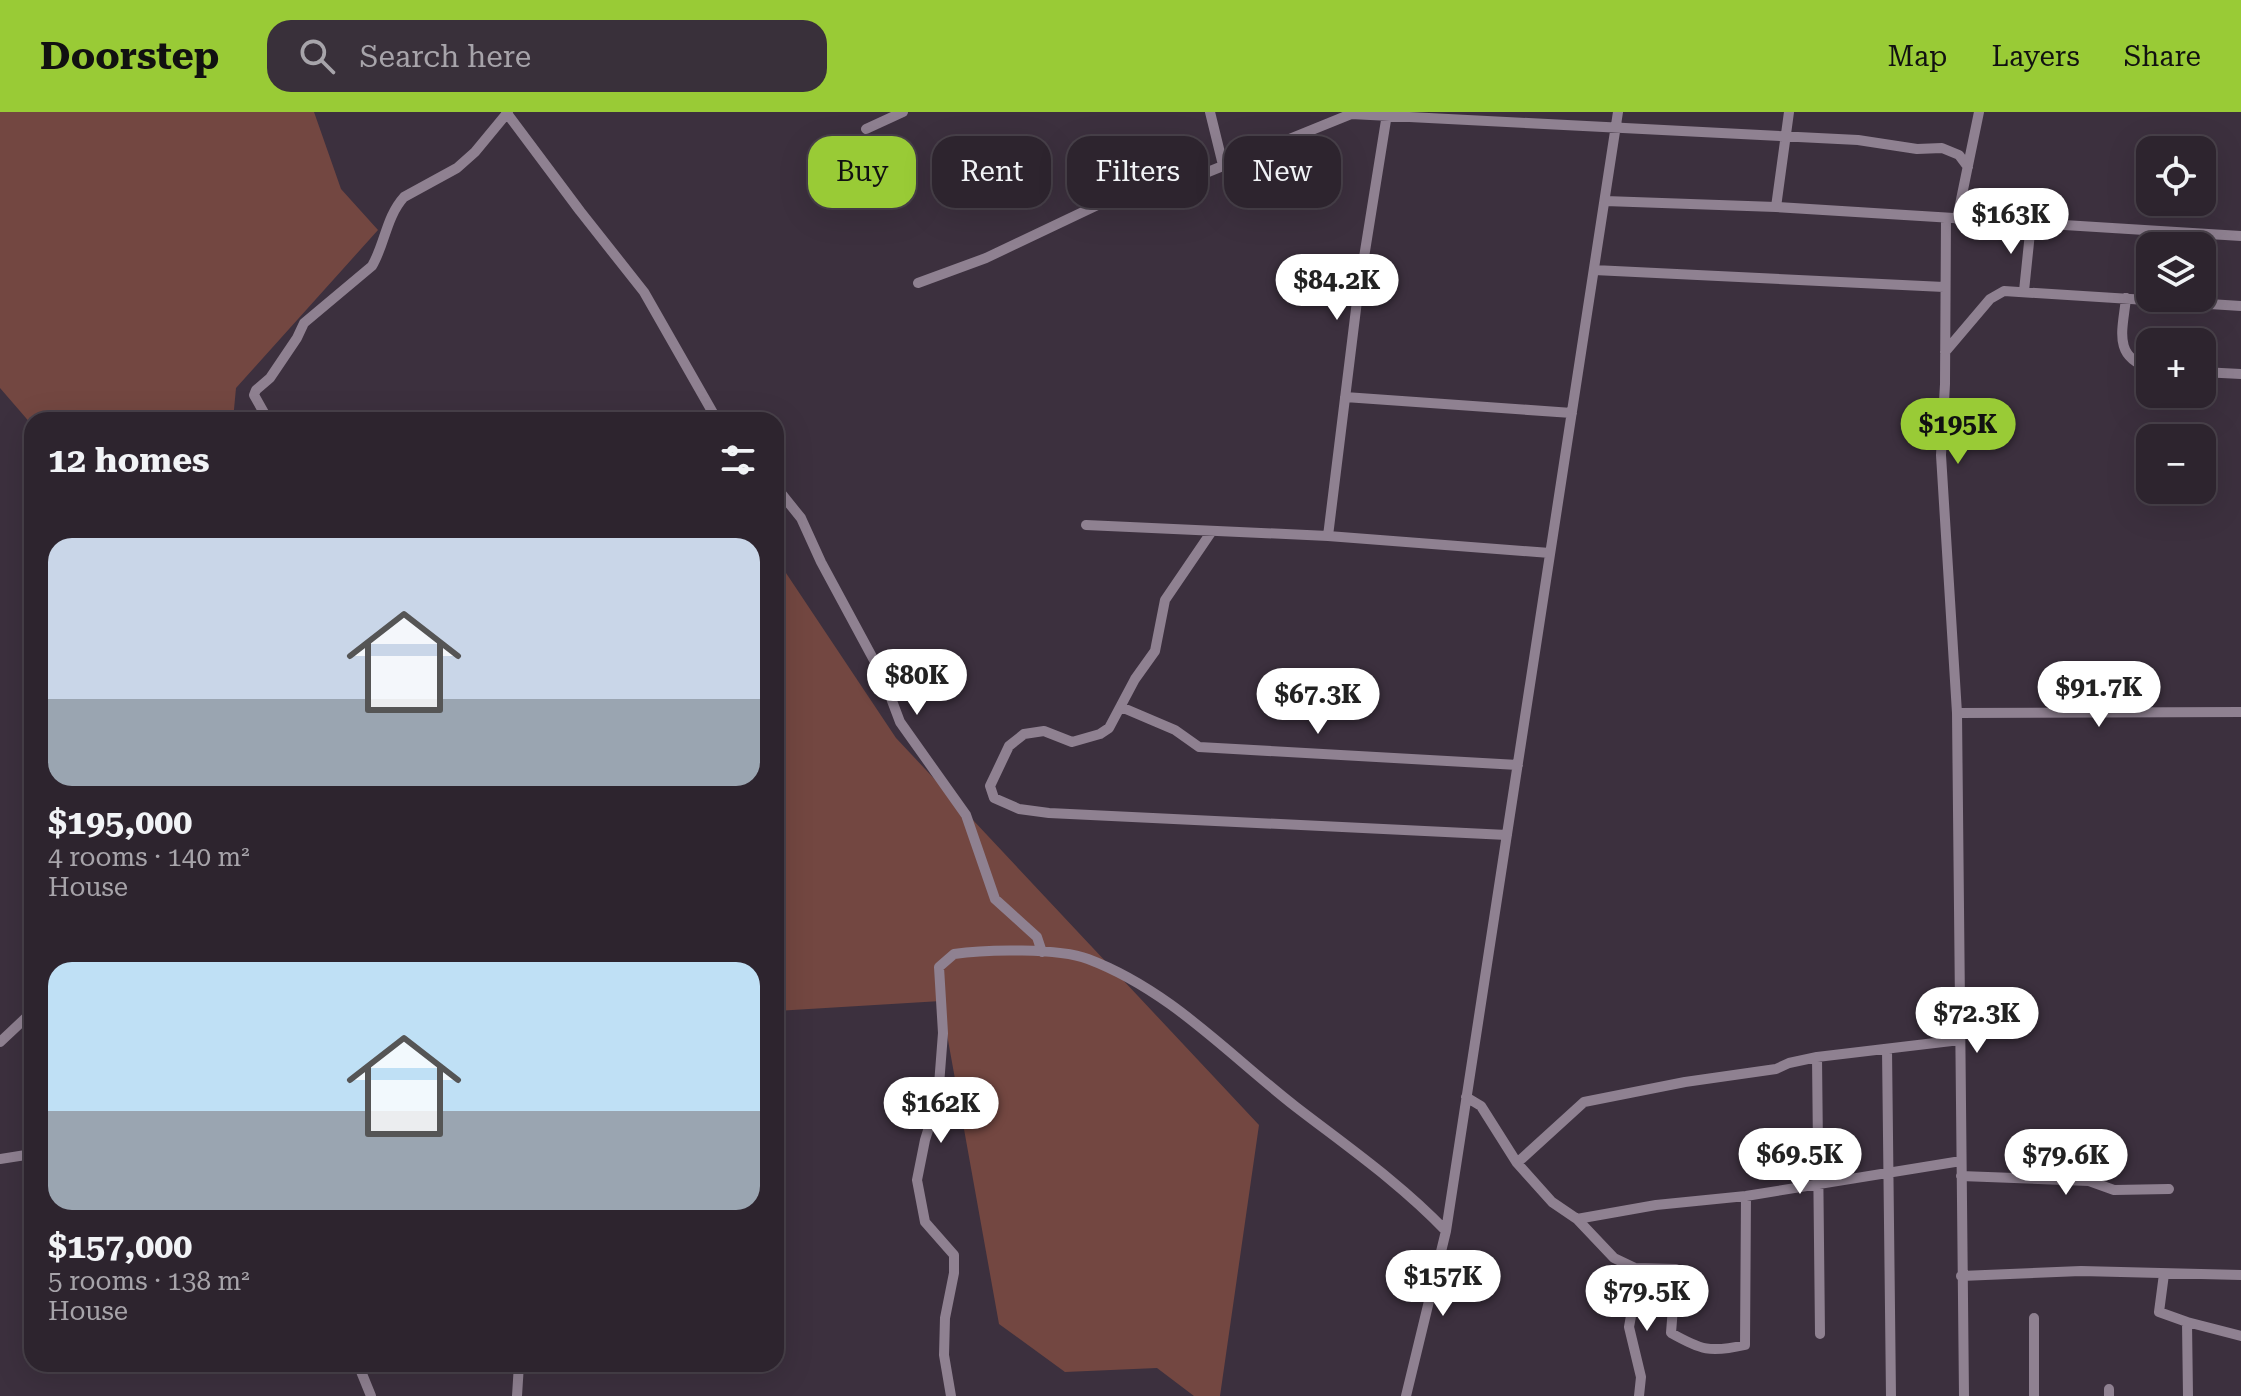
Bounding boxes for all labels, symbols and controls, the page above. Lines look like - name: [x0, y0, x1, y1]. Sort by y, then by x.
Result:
- search box: [267, 20, 827, 92]
- text: Doorstep: [40, 34, 219, 78]
- icon: search: [295, 34, 339, 78]
- text: Search here: [359, 39, 531, 74]
- text: Map: [1888, 40, 1947, 73]
- text: Layers: [1991, 40, 2080, 73]
- text: Share: [2124, 40, 2201, 73]
- chip: Buy: [808, 136, 916, 208]
- chip: Rent: [932, 136, 1051, 208]
- chip: Filters: [1067, 136, 1208, 208]
- chip: New: [1224, 136, 1341, 208]
- map controls: [2136, 136, 2216, 504]
- button: locate: [2136, 136, 2216, 216]
- pin: $163K: [1955, 188, 2067, 256]
- text: $163K: [1972, 199, 2050, 229]
- button: layers: [2136, 232, 2216, 312]
- pin: $84.2K: [1272, 254, 1402, 322]
- text: $84.2K: [1294, 265, 1380, 295]
- button: +: [2136, 328, 2216, 408]
- pin: $195K: [1902, 398, 2014, 466]
- text: $195K: [1919, 409, 1997, 439]
- button: −: [2136, 424, 2216, 504]
- icon: filters: [716, 438, 760, 482]
- text: 12 homes: [48, 440, 210, 480]
- icon: home: [332, 590, 476, 734]
- pin: $80K: [870, 649, 964, 717]
- text: $80K: [885, 660, 949, 690]
- pin: $91.7K: [2034, 661, 2164, 729]
- pin: $67.3K: [1253, 668, 1383, 736]
- text: $91.7K: [2056, 672, 2142, 702]
- text: $67.3K: [1275, 679, 1361, 709]
- text: $195,000: [48, 802, 192, 842]
- text: 4 rooms · 140 m²: [48, 842, 250, 872]
- text: House: [48, 872, 128, 902]
- pin: $72.3K: [1912, 987, 2042, 1055]
- text: $72.3K: [1934, 998, 2020, 1028]
- icon: home: [332, 1014, 476, 1158]
- pin: $162K: [885, 1077, 997, 1145]
- text: $162K: [902, 1088, 980, 1118]
- pin: $69.5K: [1735, 1128, 1865, 1196]
- pin: $79.6K: [2001, 1129, 2131, 1197]
- text: $69.5K: [1757, 1139, 1843, 1169]
- text: $79.6K: [2023, 1140, 2109, 1170]
- text: $157,000: [48, 1226, 192, 1266]
- pin: $157K: [1387, 1250, 1499, 1318]
- text: $157K: [1404, 1261, 1482, 1291]
- pin: $79.5K: [1582, 1265, 1712, 1333]
- text: 5 rooms · 138 m²: [48, 1266, 250, 1296]
- text: $79.5K: [1604, 1276, 1690, 1306]
- text: House: [48, 1296, 128, 1326]

